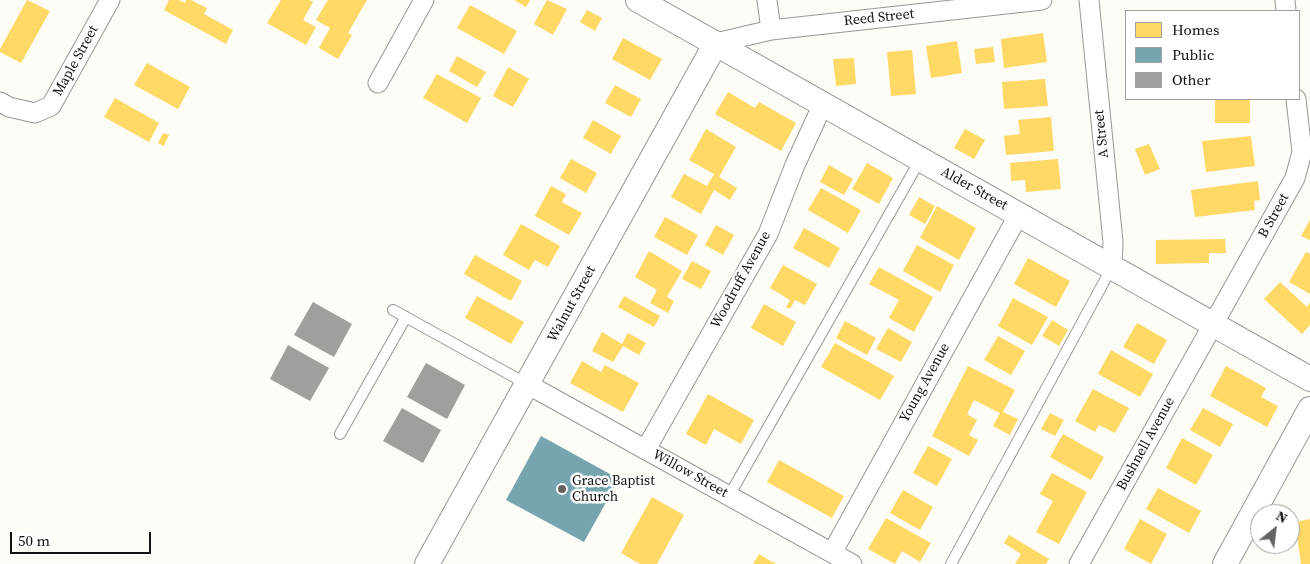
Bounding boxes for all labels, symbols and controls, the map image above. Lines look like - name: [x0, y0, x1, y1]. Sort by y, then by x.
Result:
- street label: Reed Street: [843, 6, 915, 30]
- legend: [1125, 10, 1300, 100]
- text: Homes: [1172, 19, 1219, 40]
- street label: Maple Street: [50, 23, 102, 99]
- text: Public: [1172, 44, 1214, 65]
- text: Other: [1172, 69, 1211, 90]
- street label: A Street: [1091, 109, 1113, 159]
- street label: Alder Street: [938, 164, 1010, 214]
- street label: B Street: [1255, 191, 1293, 241]
- street label: Woodruff Avenue: [707, 229, 775, 331]
- street label: Walnut Street: [544, 263, 600, 345]
- street label: Young Avenue: [896, 340, 954, 426]
- street label: Bushnell Avenue: [1113, 394, 1179, 494]
- street label: Willow Street: [649, 446, 731, 502]
- place label: Grace Baptist Church: [572, 473, 655, 506]
- marker: Grace Baptist Church: [556, 483, 568, 495]
- north arrow: [1250, 504, 1300, 554]
- text: N: [1272, 506, 1291, 528]
- scale bar: [12, 522, 154, 554]
- text: 50 m: [18, 530, 50, 551]

